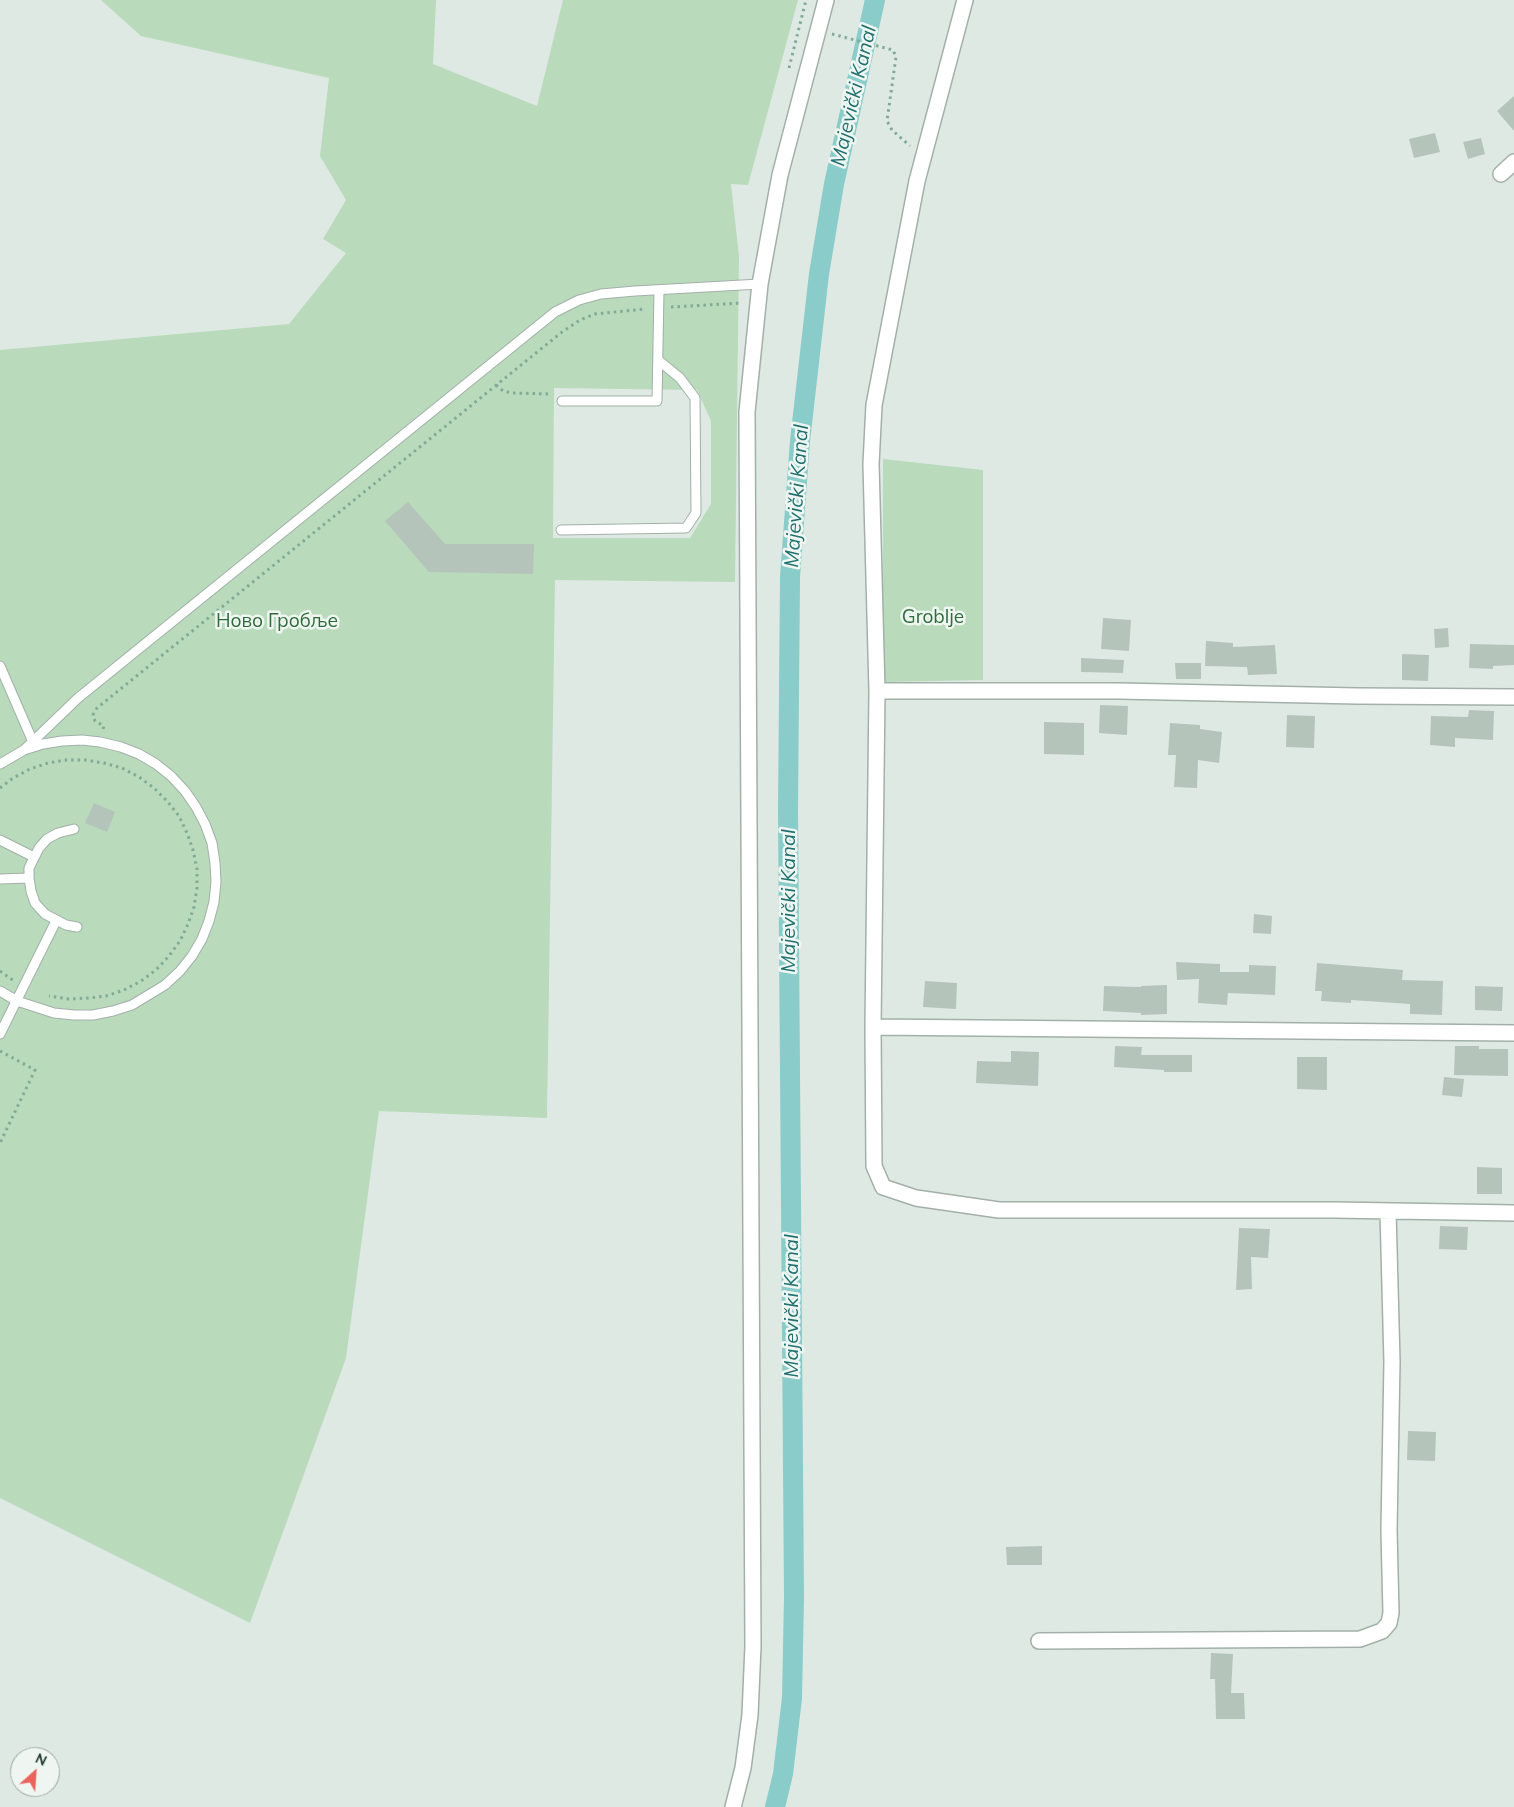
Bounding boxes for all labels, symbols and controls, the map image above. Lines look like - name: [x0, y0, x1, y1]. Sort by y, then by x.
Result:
- water label: Majevički Kanal: [826, 23, 882, 169]
- water label: Majevički Kanal: [780, 424, 814, 568]
- park label: Groblje: [902, 606, 964, 628]
- park label: Ново Гробље: [216, 610, 338, 632]
- water label: Majevički Kanal: [777, 829, 801, 973]
- water label: Majevički Kanal: [780, 1234, 804, 1378]
- north arrow: [10, 1747, 60, 1797]
- text: N: [32, 1749, 50, 1770]

